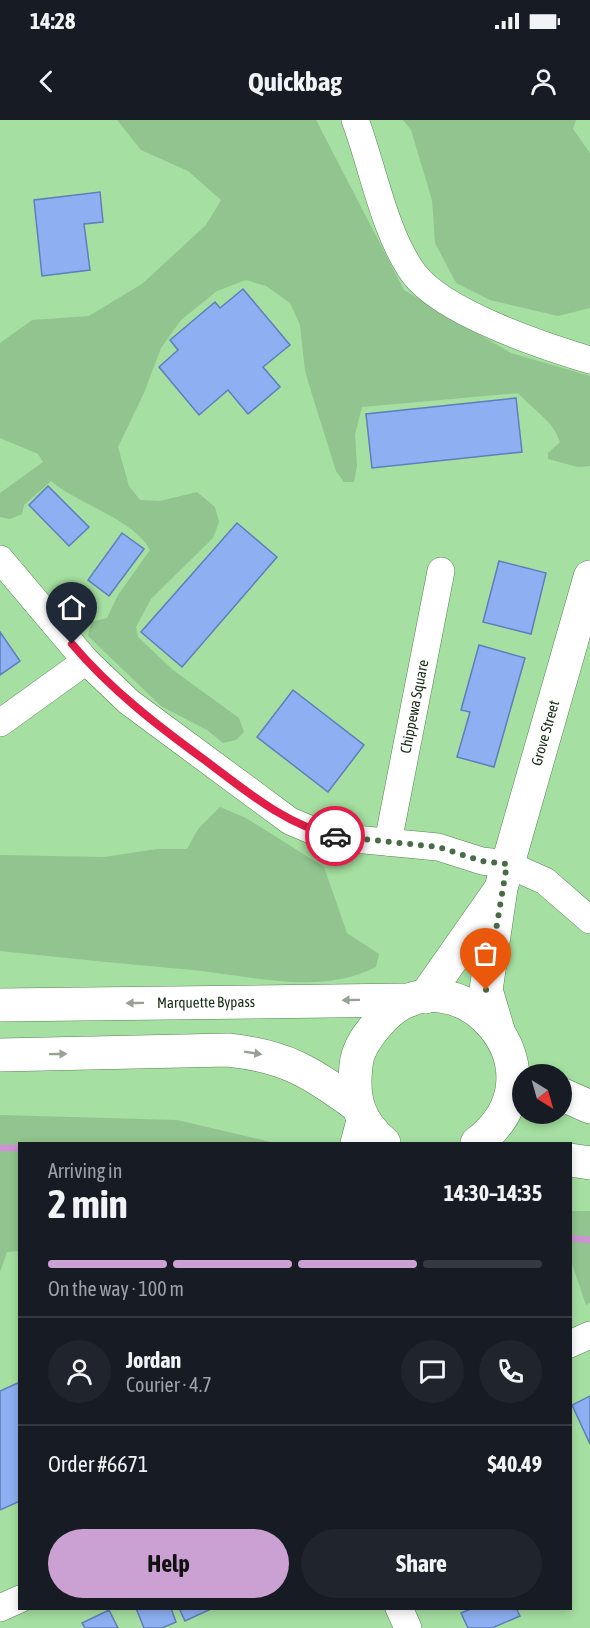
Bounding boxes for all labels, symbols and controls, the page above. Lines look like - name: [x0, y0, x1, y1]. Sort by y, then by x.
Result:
- text: 14:28: [30, 8, 75, 34]
- icon: back: [30, 65, 63, 98]
- icon: person: [527, 65, 560, 98]
- text: Quickbag: [248, 66, 342, 97]
- pin: [46, 582, 97, 644]
- icon: home: [55, 591, 88, 624]
- street label: Chippewa Square: [397, 658, 432, 755]
- street label: Grove Street: [527, 698, 562, 768]
- courier: [305, 806, 365, 866]
- icon: car: [319, 820, 352, 853]
- pin: [460, 928, 511, 990]
- icon: bag: [469, 937, 502, 970]
- street label: Marquette Bypass: [157, 993, 255, 1011]
- one-way arrow: [342, 995, 361, 1005]
- one-way arrow: [126, 998, 145, 1008]
- one-way arrow: [49, 1049, 68, 1059]
- one-way arrow: [244, 1049, 263, 1058]
- north arrow: [512, 1064, 572, 1124]
- map controls: [512, 1064, 572, 1124]
- text: Arriving in: [48, 1159, 122, 1182]
- text: 14:30–14:35: [444, 1180, 542, 1206]
- text: 2 min: [48, 1182, 128, 1226]
- text: On the way · 100 m: [48, 1277, 184, 1300]
- button: person: [48, 1340, 111, 1403]
- button: chat: [401, 1340, 464, 1403]
- button: phone: [479, 1340, 542, 1403]
- text: Jordan: [126, 1347, 181, 1373]
- text: Courier · 4.7: [126, 1373, 212, 1396]
- text: Order #6671: [48, 1451, 148, 1477]
- text: $40.49: [487, 1451, 542, 1477]
- button: Help: [48, 1529, 289, 1598]
- button: Share: [301, 1529, 542, 1598]

